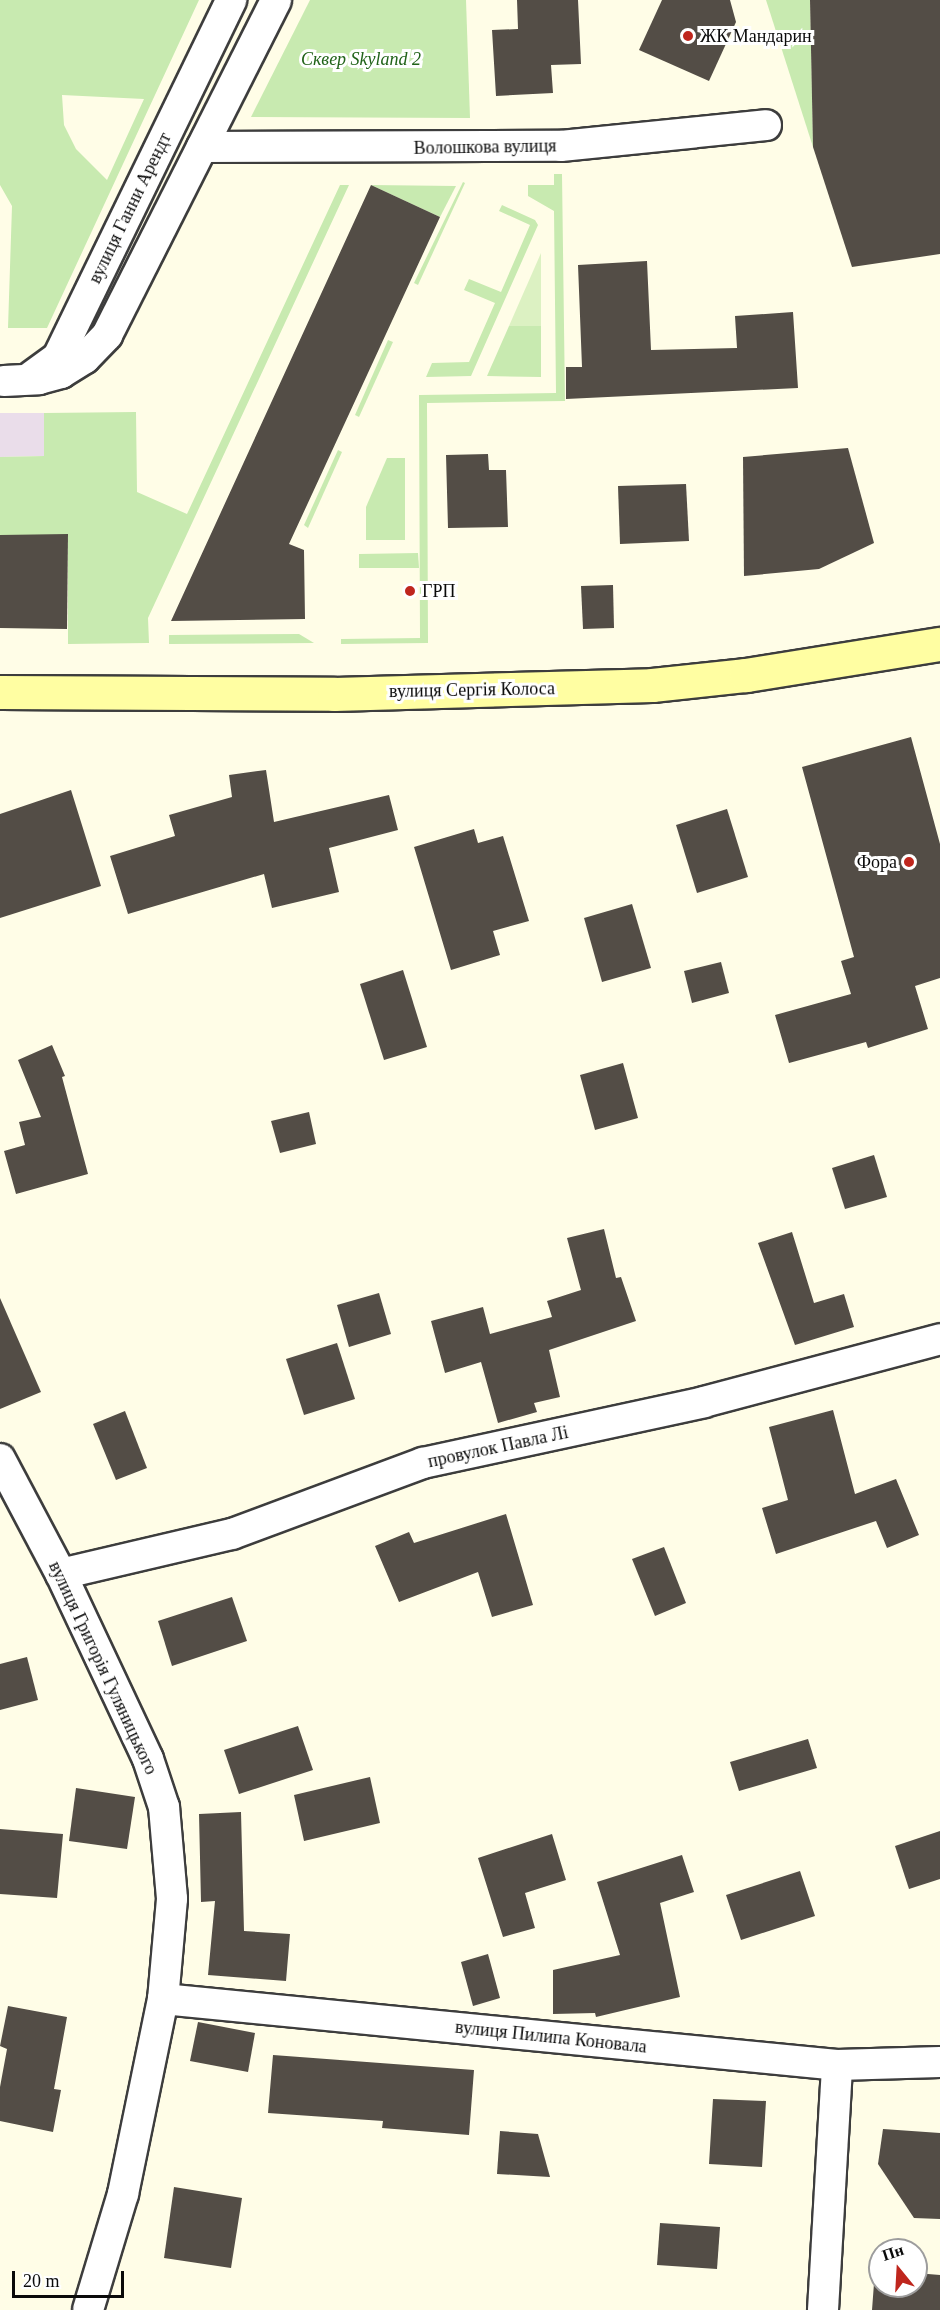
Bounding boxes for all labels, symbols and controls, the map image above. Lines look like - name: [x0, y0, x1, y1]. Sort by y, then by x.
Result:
- place label: ЖК Мандарин: [700, 25, 812, 47]
- marker: ЖК Мандарин: [681, 29, 695, 43]
- park label: Сквер Skyland 2: [301, 48, 421, 70]
- street label: вулиця Ганни Арендт: [84, 129, 176, 287]
- street label: Волошкова вулиця: [413, 135, 557, 159]
- place label: ГРП: [422, 580, 455, 602]
- marker: ГРП: [403, 584, 417, 598]
- street label: вулиця Сергія Колоса: [389, 678, 555, 702]
- place label: Фора: [857, 851, 897, 873]
- marker: Фора: [902, 855, 916, 869]
- street label: провулок Павла Лі: [426, 1422, 570, 1472]
- street label: вулиця Григорія Гуляницького: [44, 1558, 162, 1778]
- street label: вулиця Пилипа Коновала: [454, 2016, 648, 2058]
- north arrow: [868, 2238, 928, 2298]
- text: Пн: [880, 2241, 906, 2264]
- scale bar: [15, 2259, 128, 2297]
- text: 20 m: [23, 2271, 60, 2291]

